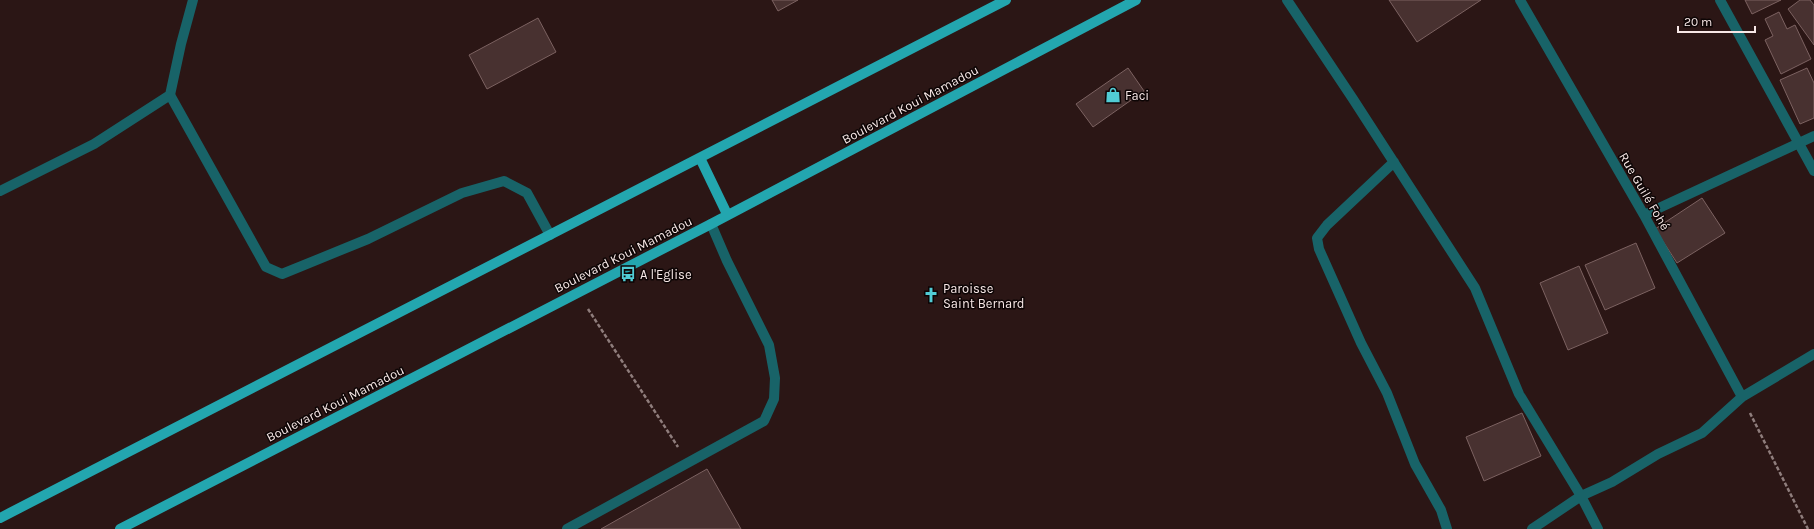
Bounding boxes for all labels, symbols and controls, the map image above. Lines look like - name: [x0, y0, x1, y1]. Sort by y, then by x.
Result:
- scale bar: [1678, 8, 1755, 34]
- text: 20 m: [1684, 15, 1712, 29]
- street label: Boulevard Koui Mamadou: [839, 62, 981, 147]
- shop icon: Faci: [1104, 86, 1122, 104]
- place label: Faci: [1125, 88, 1149, 103]
- street label: Rue Guilé Fohé: [1616, 150, 1673, 233]
- street label: Boulevard Koui Mamadou: [552, 213, 695, 296]
- bus stop icon: A l'Eglise: [619, 265, 637, 283]
- place label: A l'Eglise: [640, 267, 692, 282]
- place label: Paroisse Saint Bernard: [943, 281, 1025, 311]
- church icon: Paroisse Saint Bernard: [922, 286, 940, 304]
- street label: Boulevard Koui Mamadou: [264, 362, 407, 445]

